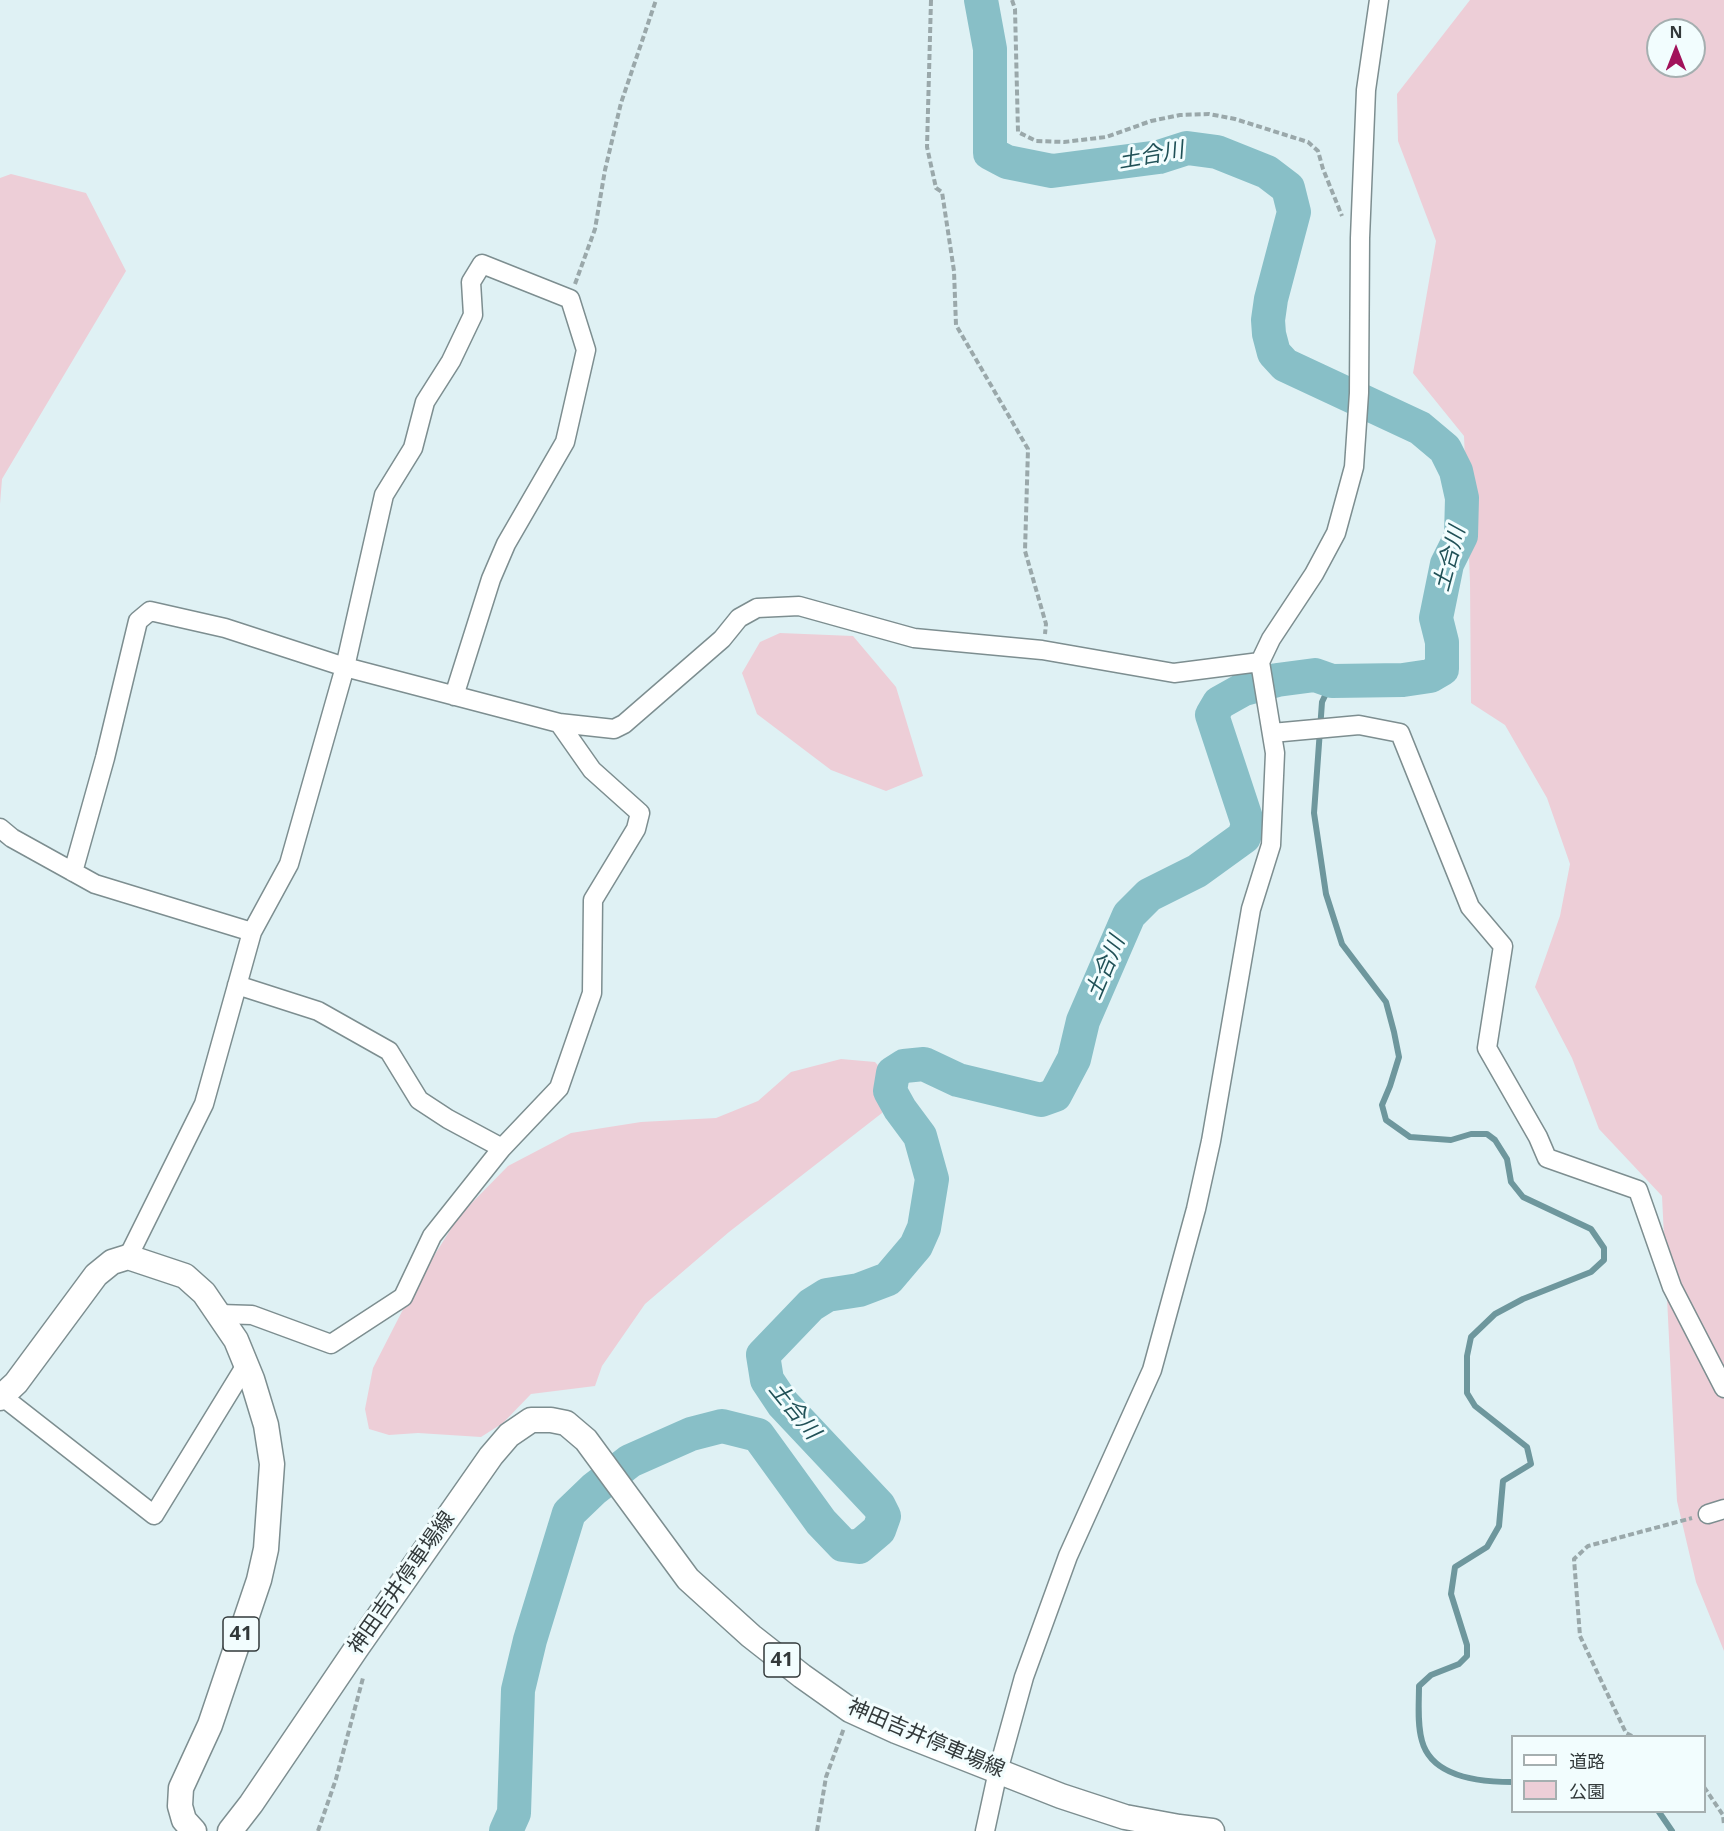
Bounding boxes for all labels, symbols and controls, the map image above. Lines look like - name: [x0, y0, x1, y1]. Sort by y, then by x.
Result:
- north arrow: [1646, 18, 1706, 78]
- text: N: [1669, 21, 1683, 43]
- water label: 土合川: [1116, 137, 1186, 175]
- water label: 土合川: [1429, 524, 1471, 594]
- water label: 土合川: [1081, 932, 1131, 1004]
- water label: 土合川: [763, 1377, 825, 1445]
- street label: 神田吉井停車場線: [343, 1507, 461, 1659]
- road number: 41: [223, 1617, 259, 1651]
- road number: 41: [764, 1643, 800, 1677]
- street label: 神田吉井停車場線: [844, 1695, 1008, 1783]
- legend: [1511, 1735, 1706, 1813]
- text: 道路: [1569, 1749, 1605, 1773]
- text: 公園: [1569, 1779, 1605, 1803]

